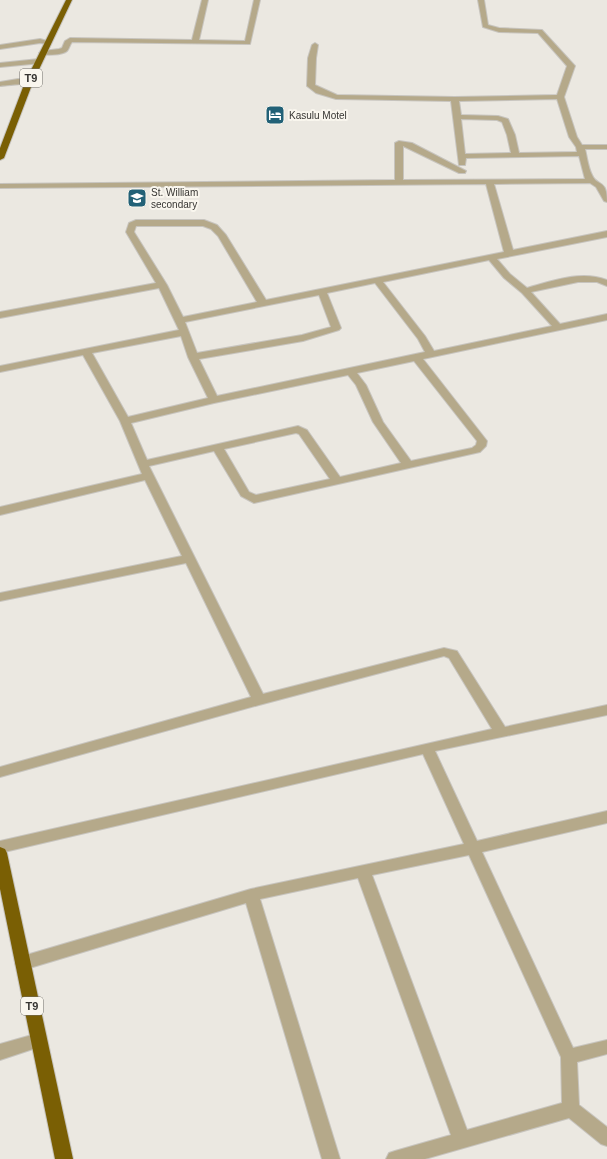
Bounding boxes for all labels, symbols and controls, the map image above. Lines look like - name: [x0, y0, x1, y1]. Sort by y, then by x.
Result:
- road number: T9: [20, 69, 42, 87]
- hotel icon: Kasulu Motel: [264, 104, 286, 126]
- place label: Kasulu Motel: [289, 110, 347, 121]
- school or university icon: St. William secondary: [126, 187, 148, 209]
- place label: St. William secondary: [151, 187, 198, 210]
- road number: T9: [21, 997, 43, 1015]

